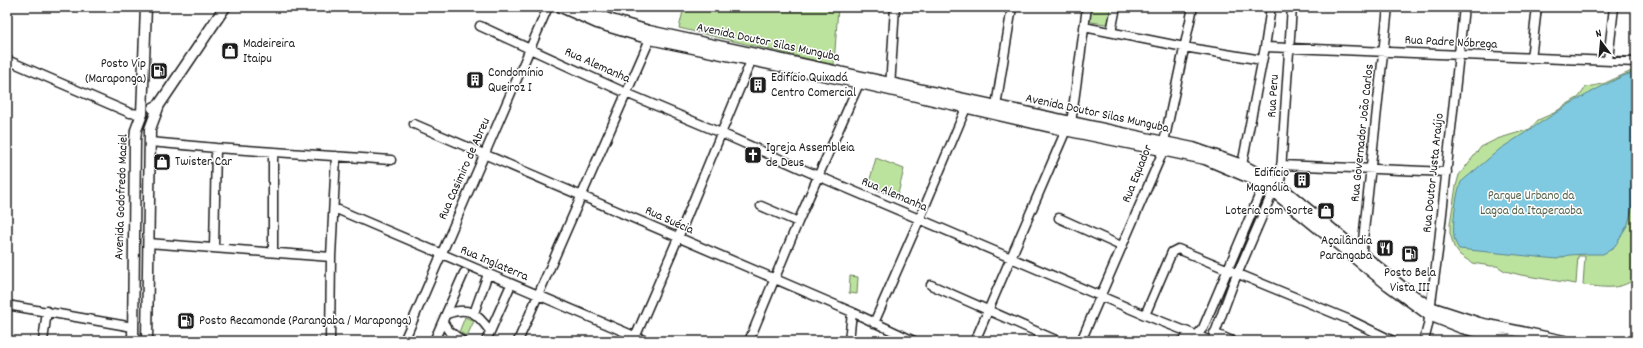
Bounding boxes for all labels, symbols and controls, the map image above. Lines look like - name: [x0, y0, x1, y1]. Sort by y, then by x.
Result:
- street label: Avenida Doutor Silas Munguba: [694, 19, 842, 68]
- north arrow: [1581, 22, 1621, 62]
- text: N: [1594, 26, 1604, 43]
- street label: Rua Padre Nóbrega: [1404, 31, 1499, 55]
- place label: Madeireira Itaipu: [243, 35, 296, 69]
- shop icon: Madeireira Itaipu: [220, 41, 240, 61]
- street label: Rua Alemanha: [561, 43, 634, 89]
- place label: Posto Vip (Maraponga): [85, 55, 146, 89]
- fuel station icon: Posto Vip (Maraponga): [149, 61, 169, 81]
- street label: Rua Governador João Carlos: [1346, 63, 1380, 203]
- place label: Condomínio Queiroz I: [488, 64, 544, 98]
- place label: Edifício Quixadá Centro Comercial: [771, 69, 856, 103]
- building icon: Condomínio Queiroz I: [465, 70, 485, 90]
- street label: Rua Peru: [1263, 74, 1285, 118]
- building icon: Edifício Quixadá Centro Comercial: [748, 75, 768, 95]
- street label: Avenida Doutor Silas Munguba: [1023, 90, 1171, 139]
- street label: Rua Doutor Justa Araújo: [1418, 112, 1450, 234]
- street label: Rua Casimiro de Abreu: [434, 115, 496, 223]
- street label: Avenida Godofredo Maciel: [110, 134, 134, 260]
- place label: Igreja Assembleia de Deus: [766, 139, 855, 173]
- street label: Rua Equador: [1118, 142, 1158, 206]
- church icon: Igreja Assembleia de Deus: [743, 145, 763, 165]
- shop icon: Twister Car: [152, 152, 172, 172]
- place label: Twister Car: [175, 153, 232, 172]
- place label: Edifício Magnólia: [1246, 164, 1290, 198]
- building icon: Edifício Magnólia: [1292, 170, 1312, 190]
- street label: Rua Alemanha: [858, 173, 931, 218]
- park label: Parque Urbano da Lagoa da Itaperaoba: [1480, 187, 1583, 221]
- shop icon: Loteria com Sorte: [1316, 201, 1336, 221]
- street label: Rua Suécia: [642, 202, 697, 241]
- place label: Loteria com Sorte: [1225, 202, 1313, 221]
- place label: Açailândia Parangaba: [1320, 232, 1373, 266]
- restaurant icon: Açailândia Parangaba: [1375, 238, 1395, 258]
- street label: Rua Inglaterra: [457, 241, 532, 287]
- fuel station icon: Posto Bela Vista III: [1400, 244, 1420, 264]
- place label: Posto Bela Vista III: [1384, 264, 1437, 298]
- fuel station icon: Posto Recamonde (Parangaba / Maraponga): [176, 311, 196, 331]
- place label: Posto Recamonde (Parangaba / Maraponga): [199, 312, 411, 331]

